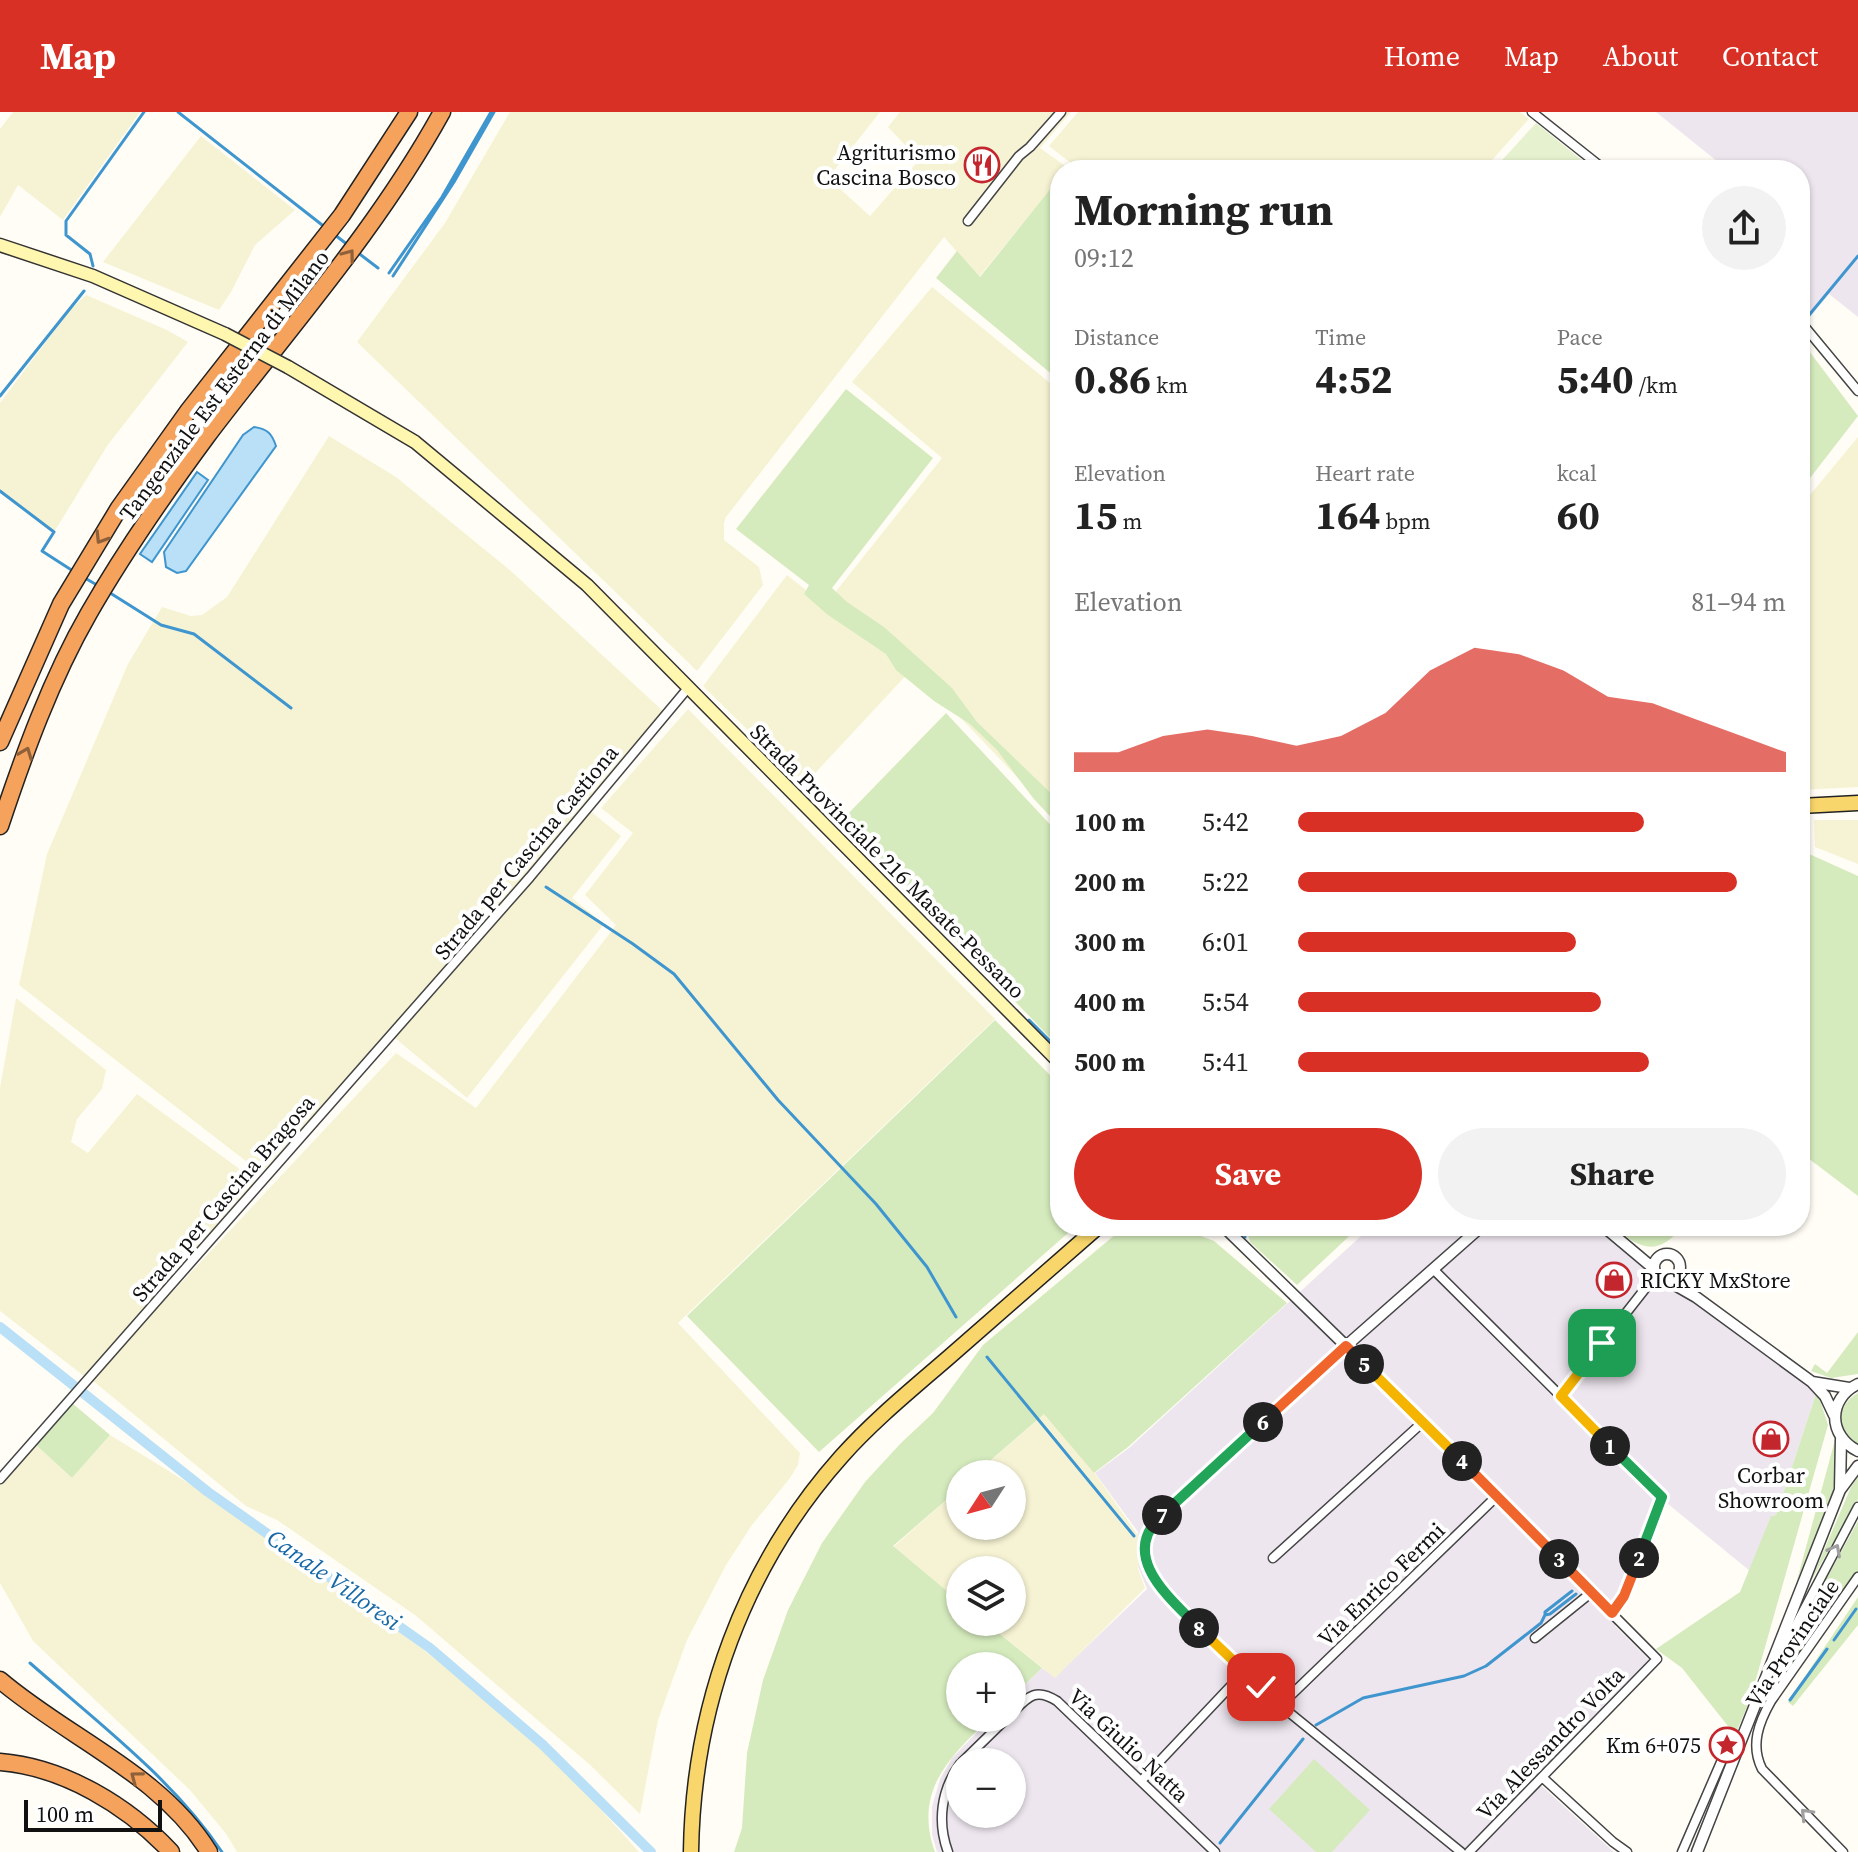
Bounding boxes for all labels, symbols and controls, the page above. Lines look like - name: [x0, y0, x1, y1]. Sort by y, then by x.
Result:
- text: Map: [40, 30, 116, 82]
- text: Home: [1384, 37, 1460, 75]
- text: Map: [1504, 37, 1559, 75]
- text: About: [1603, 37, 1678, 75]
- text: Contact: [1722, 37, 1818, 75]
- place label: Agriturismo Cascina Bosco: [816, 137, 956, 192]
- restaurant icon: Agriturismo Cascina Bosco: [963, 146, 1001, 184]
- text: Morning run: [1074, 179, 1333, 240]
- button: share: [1702, 186, 1786, 270]
- text: 09:12: [1074, 240, 1134, 276]
- street label: Tangenziale Est Esterna di Milano: [112, 243, 336, 527]
- one-way arrow: [340, 250, 354, 264]
- text: Distance: [1074, 322, 1159, 352]
- text: Time: [1315, 322, 1366, 352]
- text: Pace: [1557, 322, 1603, 352]
- text: 0.86: [1074, 352, 1151, 406]
- text: 4:52: [1315, 352, 1392, 406]
- text: 5:40: [1557, 352, 1634, 406]
- text: km: [1151, 370, 1188, 400]
- text: /km: [1634, 370, 1678, 400]
- text: Elevation: [1074, 458, 1166, 488]
- text: Heart rate: [1315, 458, 1415, 488]
- text: kcal: [1557, 458, 1597, 488]
- text: 15: [1074, 488, 1117, 542]
- text: 164: [1315, 488, 1380, 542]
- text: 60: [1557, 488, 1600, 542]
- text: m: [1117, 506, 1142, 536]
- text: bpm: [1380, 506, 1431, 536]
- one-way arrow: [95, 529, 110, 543]
- text: Elevation: [1074, 584, 1183, 620]
- text: 81–94 m: [1691, 584, 1786, 620]
- street label: Strada Provinciale 216 Masate-Pessano: [744, 717, 1032, 1005]
- street label: Strada per Cascina Castiona: [427, 738, 625, 966]
- one-way arrow: [16, 746, 33, 760]
- text: 100 m: [1074, 804, 1145, 840]
- text: 5:42: [1202, 804, 1249, 840]
- text: 200 m: [1074, 864, 1145, 900]
- text: 5:22: [1202, 864, 1249, 900]
- text: 300 m: [1074, 924, 1145, 960]
- text: 6:01: [1202, 924, 1249, 960]
- text: 400 m: [1074, 984, 1145, 1020]
- text: 5:54: [1202, 984, 1249, 1020]
- text: 500 m: [1074, 1044, 1145, 1080]
- text: 5:41: [1202, 1044, 1249, 1080]
- street label: Strada per Cascina Bragosa: [125, 1088, 322, 1308]
- button: Save: [1074, 1128, 1422, 1220]
- button: Share: [1438, 1128, 1786, 1220]
- shop icon: RICKY MxStore: [1595, 1261, 1633, 1299]
- place label: RICKY MxStore: [1640, 1265, 1791, 1295]
- pin: [1568, 1309, 1636, 1377]
- icon: arrive: [1580, 1321, 1624, 1365]
- pin: 5: [1344, 1344, 1384, 1384]
- text: 5: [1358, 1349, 1370, 1379]
- pin: 6: [1243, 1402, 1283, 1442]
- text: 6: [1257, 1407, 1269, 1437]
- shop icon: Corbar Showroom: [1752, 1420, 1790, 1458]
- pin: 1: [1590, 1426, 1630, 1466]
- text: 1: [1604, 1431, 1616, 1461]
- pin: 4: [1442, 1441, 1482, 1481]
- text: 4: [1456, 1446, 1468, 1476]
- north arrow: [946, 1460, 1026, 1540]
- map controls: [946, 1460, 1026, 1828]
- place label: Corbar Showroom: [1718, 1460, 1824, 1515]
- pin: 7: [1142, 1495, 1182, 1535]
- text: 7: [1156, 1500, 1168, 1530]
- street label: Via Enrico Fermi: [1311, 1515, 1451, 1653]
- water label: Canale Villoresi: [261, 1521, 408, 1638]
- pin: 2: [1619, 1538, 1659, 1578]
- pin: 3: [1539, 1539, 1579, 1579]
- text: 2: [1633, 1543, 1645, 1573]
- text: 3: [1553, 1544, 1565, 1574]
- one-way arrow: [1825, 1544, 1840, 1559]
- button: layers: [946, 1556, 1026, 1636]
- street label: Via Provinciale: [1738, 1573, 1846, 1713]
- pin: 8: [1179, 1608, 1219, 1648]
- text: 8: [1193, 1613, 1205, 1643]
- button: +: [946, 1652, 1026, 1732]
- pin: [1227, 1653, 1295, 1721]
- street label: Via Alessandro Volta: [1469, 1660, 1631, 1826]
- icon: check: [1239, 1665, 1283, 1709]
- street label: Via Giulio Natta: [1062, 1681, 1196, 1809]
- place icon: Km 6+075: [1708, 1726, 1746, 1764]
- place label: Km 6+075: [1606, 1730, 1701, 1760]
- button: −: [946, 1748, 1026, 1828]
- one-way arrow: [130, 1772, 144, 1786]
- scale bar: [24, 1796, 162, 1832]
- text: 100 m: [36, 1799, 94, 1829]
- one-way arrow: [1801, 1809, 1815, 1823]

